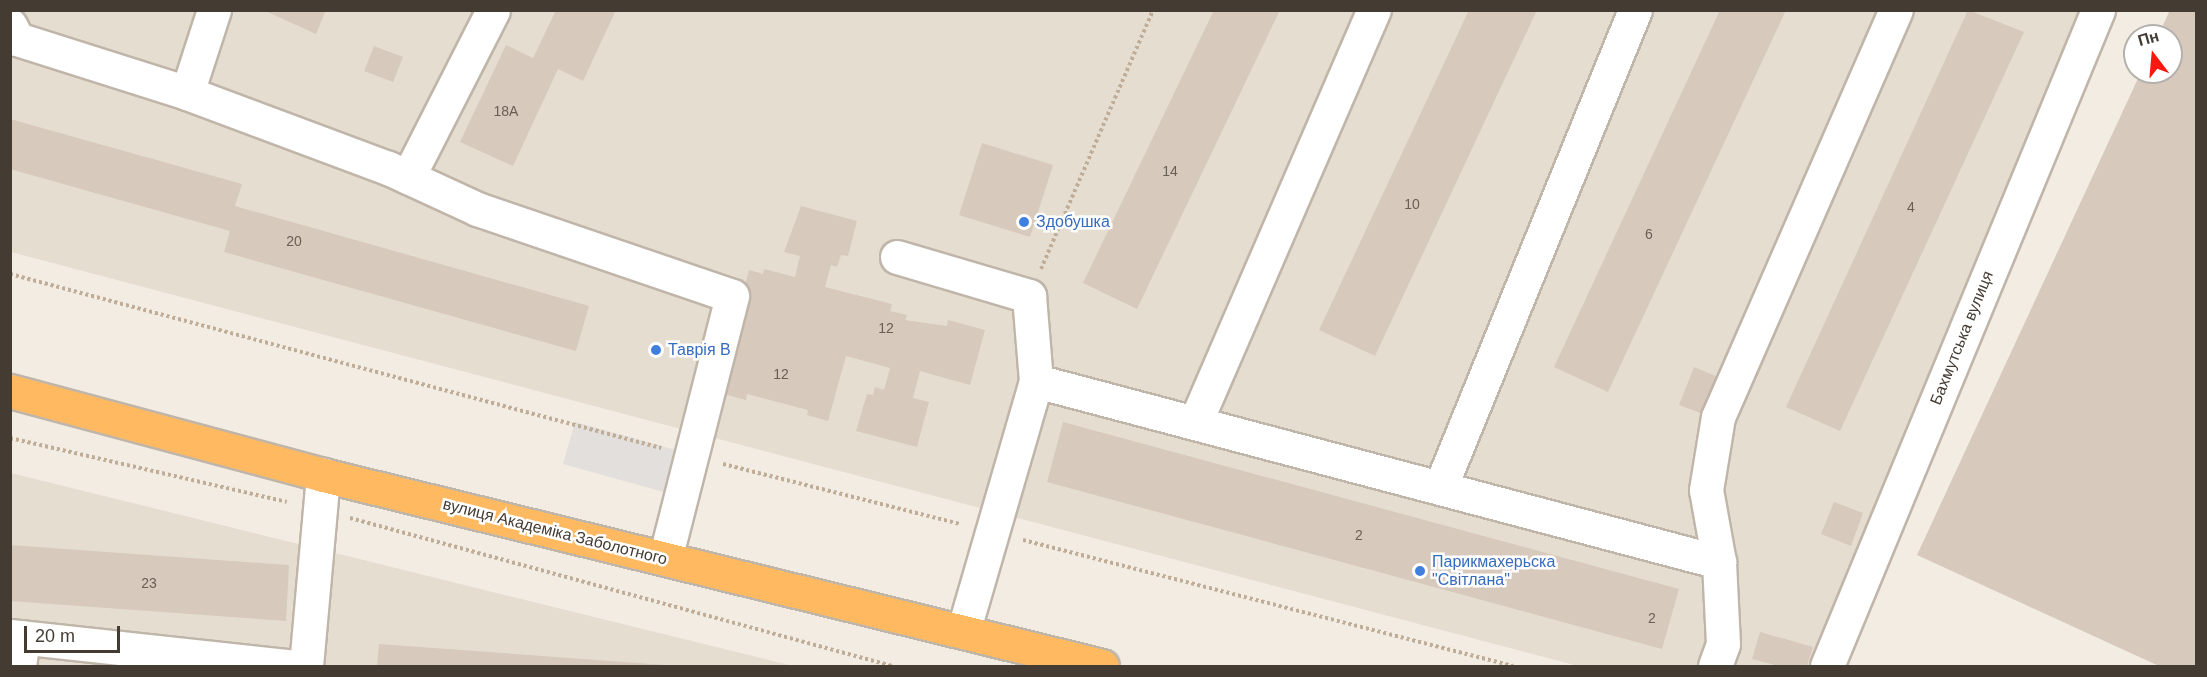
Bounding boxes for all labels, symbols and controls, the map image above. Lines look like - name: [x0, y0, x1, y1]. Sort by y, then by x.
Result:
- north arrow: [2123, 24, 2183, 84]
- text: Пн: [2136, 27, 2161, 49]
- house number: 18А: [494, 103, 518, 119]
- house number: 14: [1162, 163, 1178, 179]
- house number: 10: [1404, 196, 1420, 212]
- house number: 4: [1907, 199, 1915, 215]
- place label: Здобушка: [1036, 212, 1110, 232]
- marker: Здобушка: [1017, 215, 1031, 229]
- house number: 6: [1645, 226, 1653, 242]
- house number: 20: [286, 233, 302, 249]
- street label: Бахмутська вулиця: [1926, 268, 1998, 408]
- house number: 12: [878, 320, 894, 336]
- place label: Таврія В: [668, 340, 731, 360]
- marker: Таврія В: [649, 343, 663, 357]
- house number: 12: [773, 366, 789, 382]
- street label: вулиця Академіка Заболотного: [441, 495, 669, 569]
- house number: 2: [1355, 527, 1363, 543]
- place label: Парикмахерьска "Світлана": [1432, 552, 1555, 590]
- marker: Парикмахерьска "Світлана": [1413, 564, 1427, 578]
- house number: 23: [141, 575, 157, 591]
- house number: 2: [1648, 610, 1656, 626]
- scale bar: [27, 614, 123, 652]
- text: 20 m: [35, 626, 75, 646]

